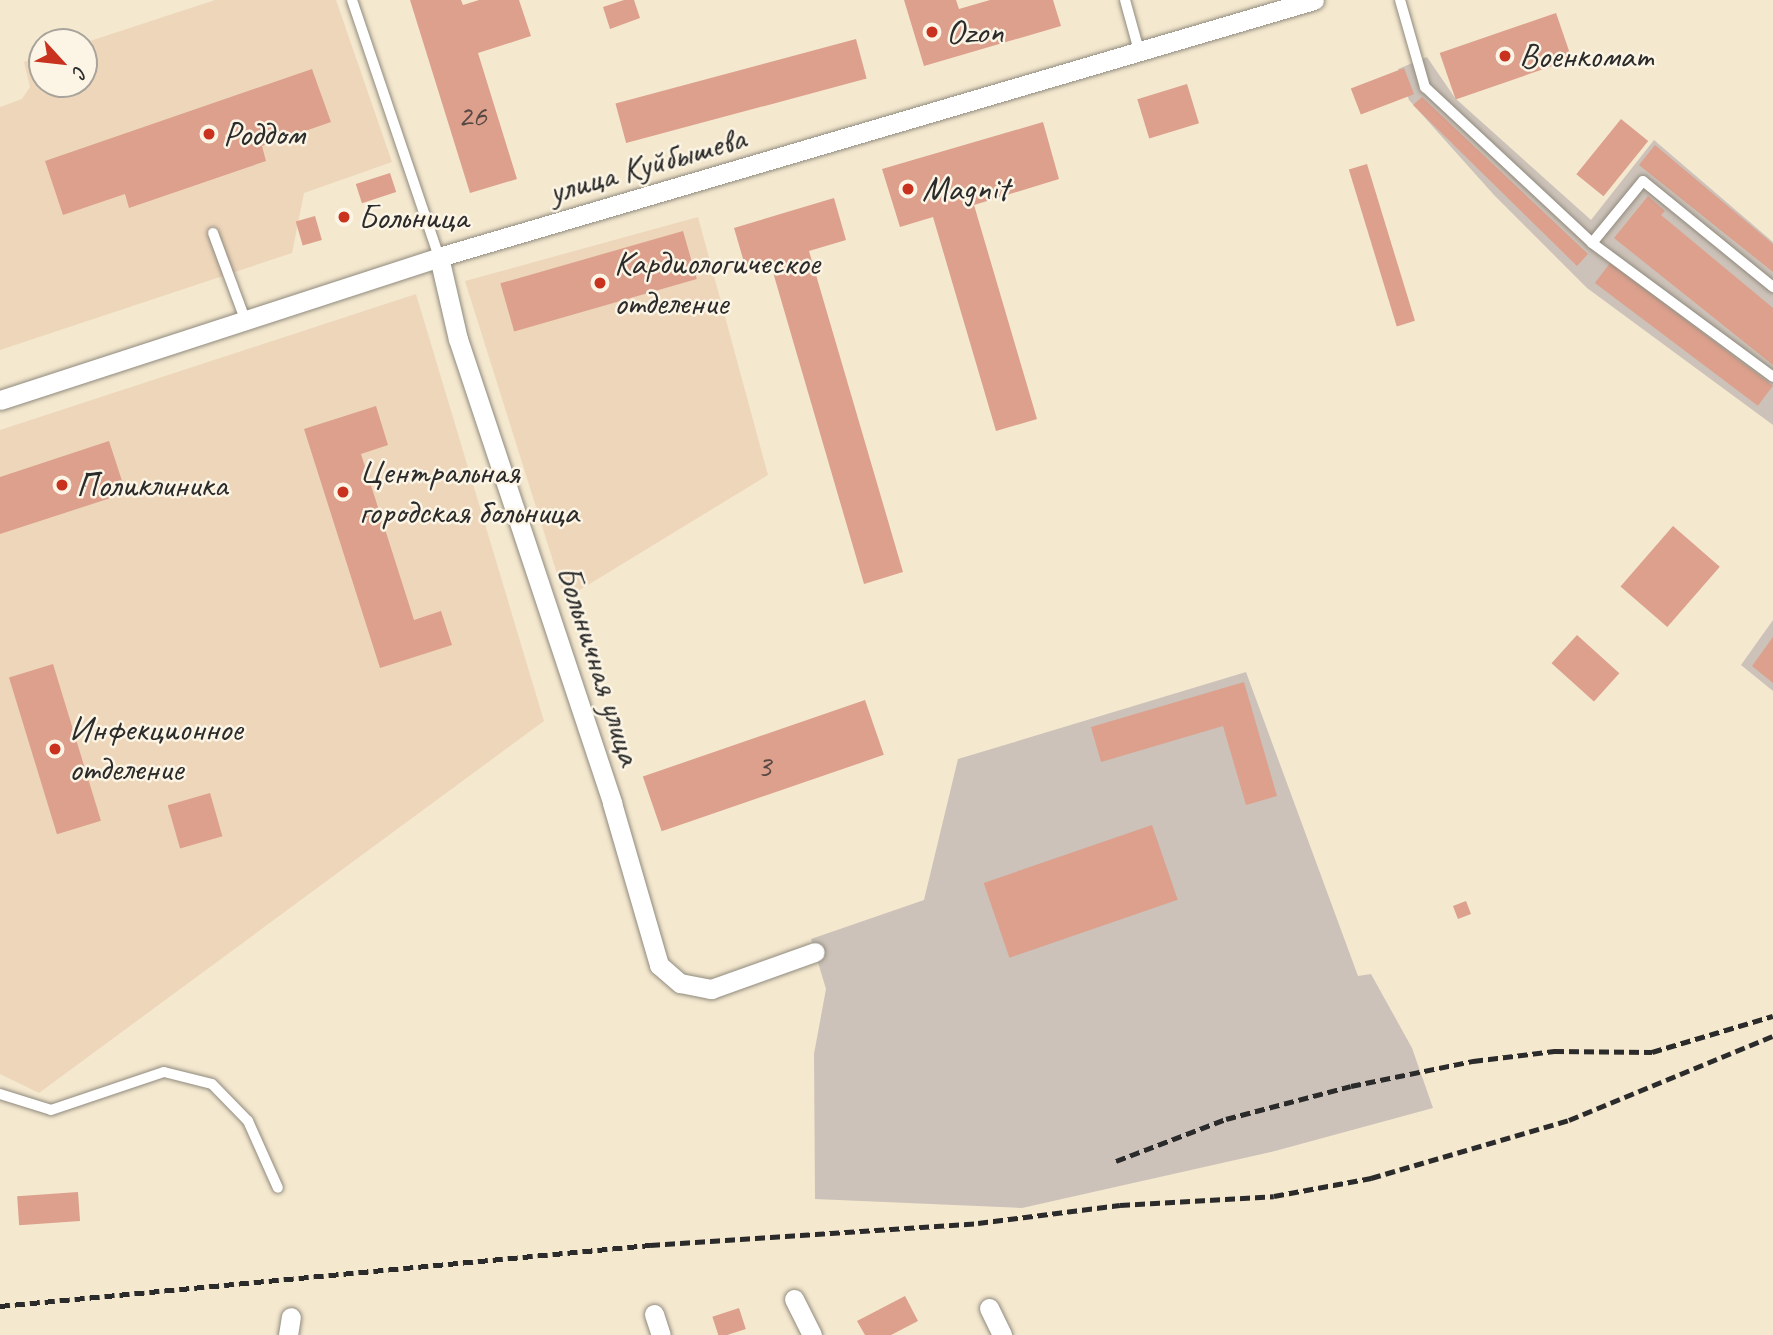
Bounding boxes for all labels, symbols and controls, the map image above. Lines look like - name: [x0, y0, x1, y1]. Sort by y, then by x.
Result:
- place label: Ozon: [946, 11, 1004, 53]
- marker: Ozon: [924, 24, 940, 40]
- north arrow: [28, 28, 98, 98]
- place label: Военкомат: [1519, 35, 1652, 77]
- marker: Военкомат: [1497, 48, 1513, 64]
- text: С: [67, 62, 93, 81]
- house number: 26: [458, 97, 486, 135]
- place label: Роддом: [223, 113, 304, 155]
- street label: улица Куйбышева: [544, 117, 750, 213]
- marker: Роддом: [201, 126, 217, 142]
- place label: Magnit: [922, 168, 1009, 210]
- marker: Magnit: [900, 181, 916, 197]
- place label: Больница: [358, 196, 468, 238]
- marker: Больница: [336, 209, 352, 225]
- place label: Кардиологическое отделение: [614, 242, 820, 324]
- marker: Кардиологическое отделение: [592, 275, 608, 291]
- place label: Центральная городская больница: [359, 451, 579, 533]
- place label: Поликлиника: [76, 464, 227, 506]
- marker: Поликлиника: [54, 477, 70, 493]
- marker: Центральная городская больница: [333, 482, 353, 502]
- street label: Больничная улица: [547, 559, 651, 771]
- place label: Инфекционное отделение: [69, 708, 242, 790]
- marker: Инфекционное отделение: [47, 741, 63, 757]
- house number: 3: [757, 747, 771, 785]

